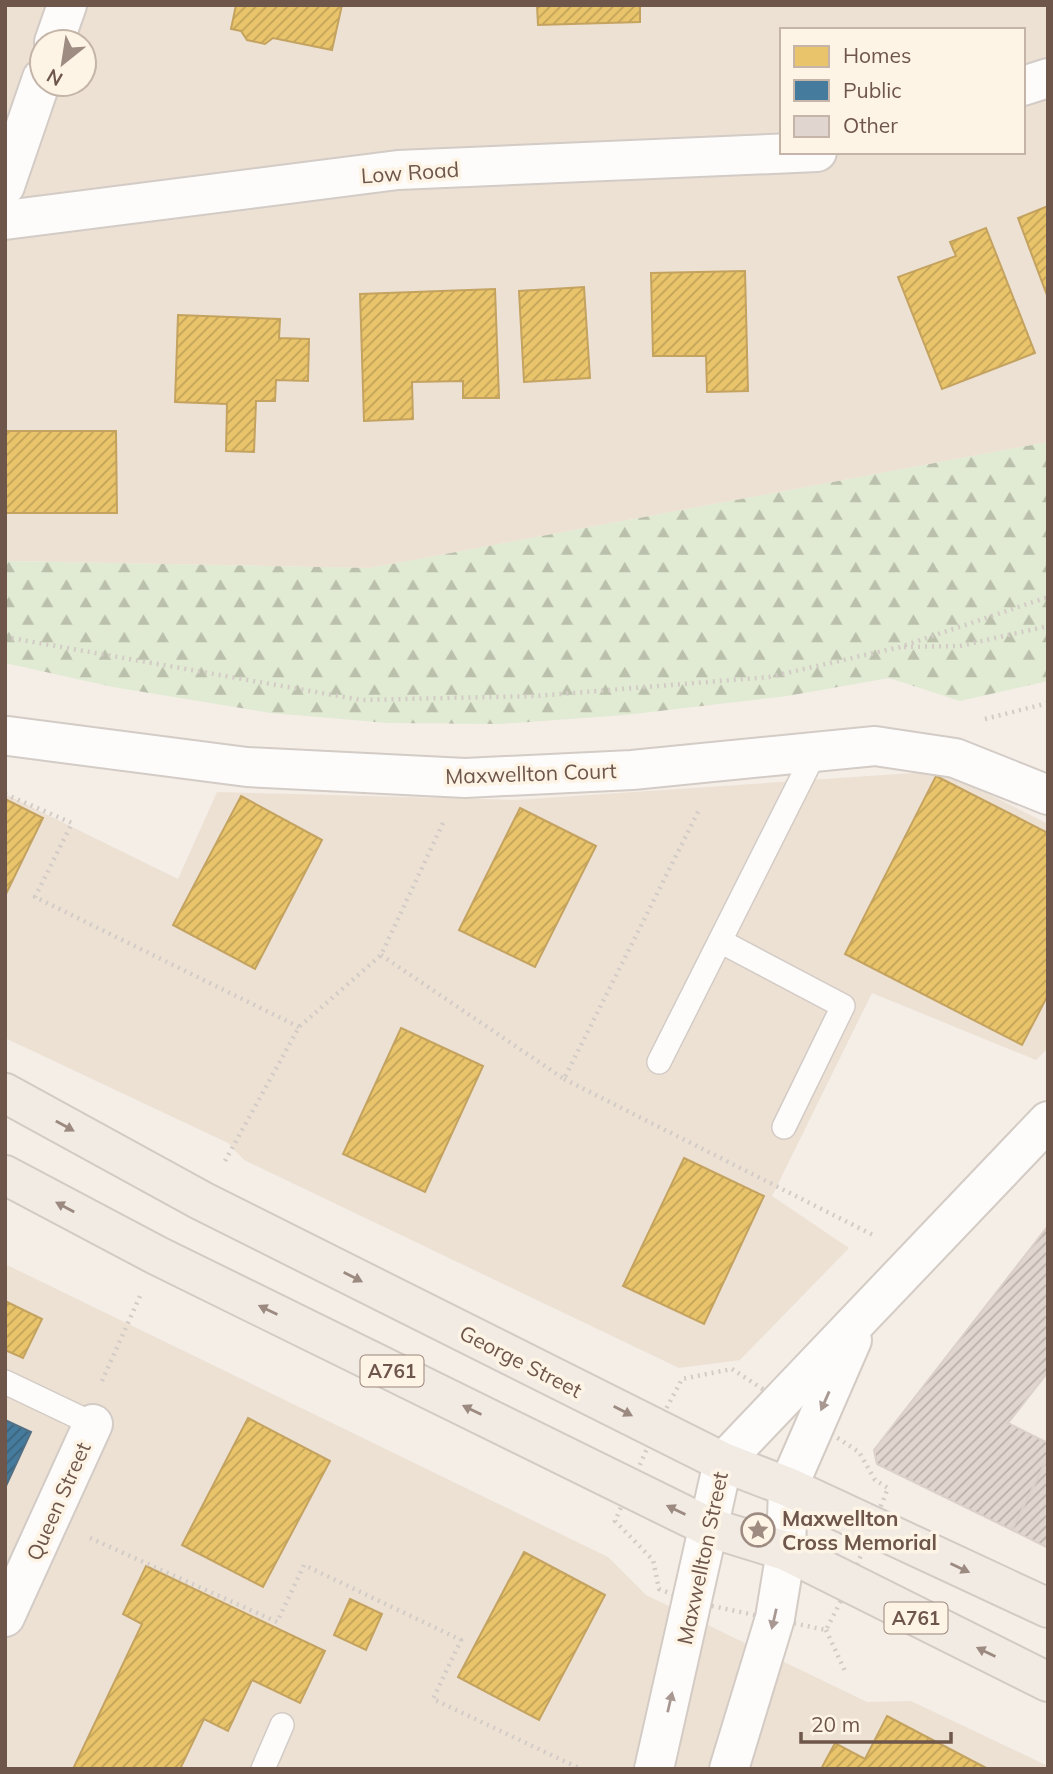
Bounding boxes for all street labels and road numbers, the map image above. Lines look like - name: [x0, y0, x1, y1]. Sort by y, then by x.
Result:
- street label: Low Road: [360, 156, 460, 188]
- street label: Maxwellton Court: [445, 757, 617, 789]
- street label: George Street: [455, 1319, 587, 1403]
- road number: A761: [360, 1356, 424, 1386]
- street label: Queen Street: [20, 1438, 96, 1564]
- street label: Maxwellton Street: [671, 1469, 733, 1647]
- road number: A761: [884, 1602, 948, 1634]

